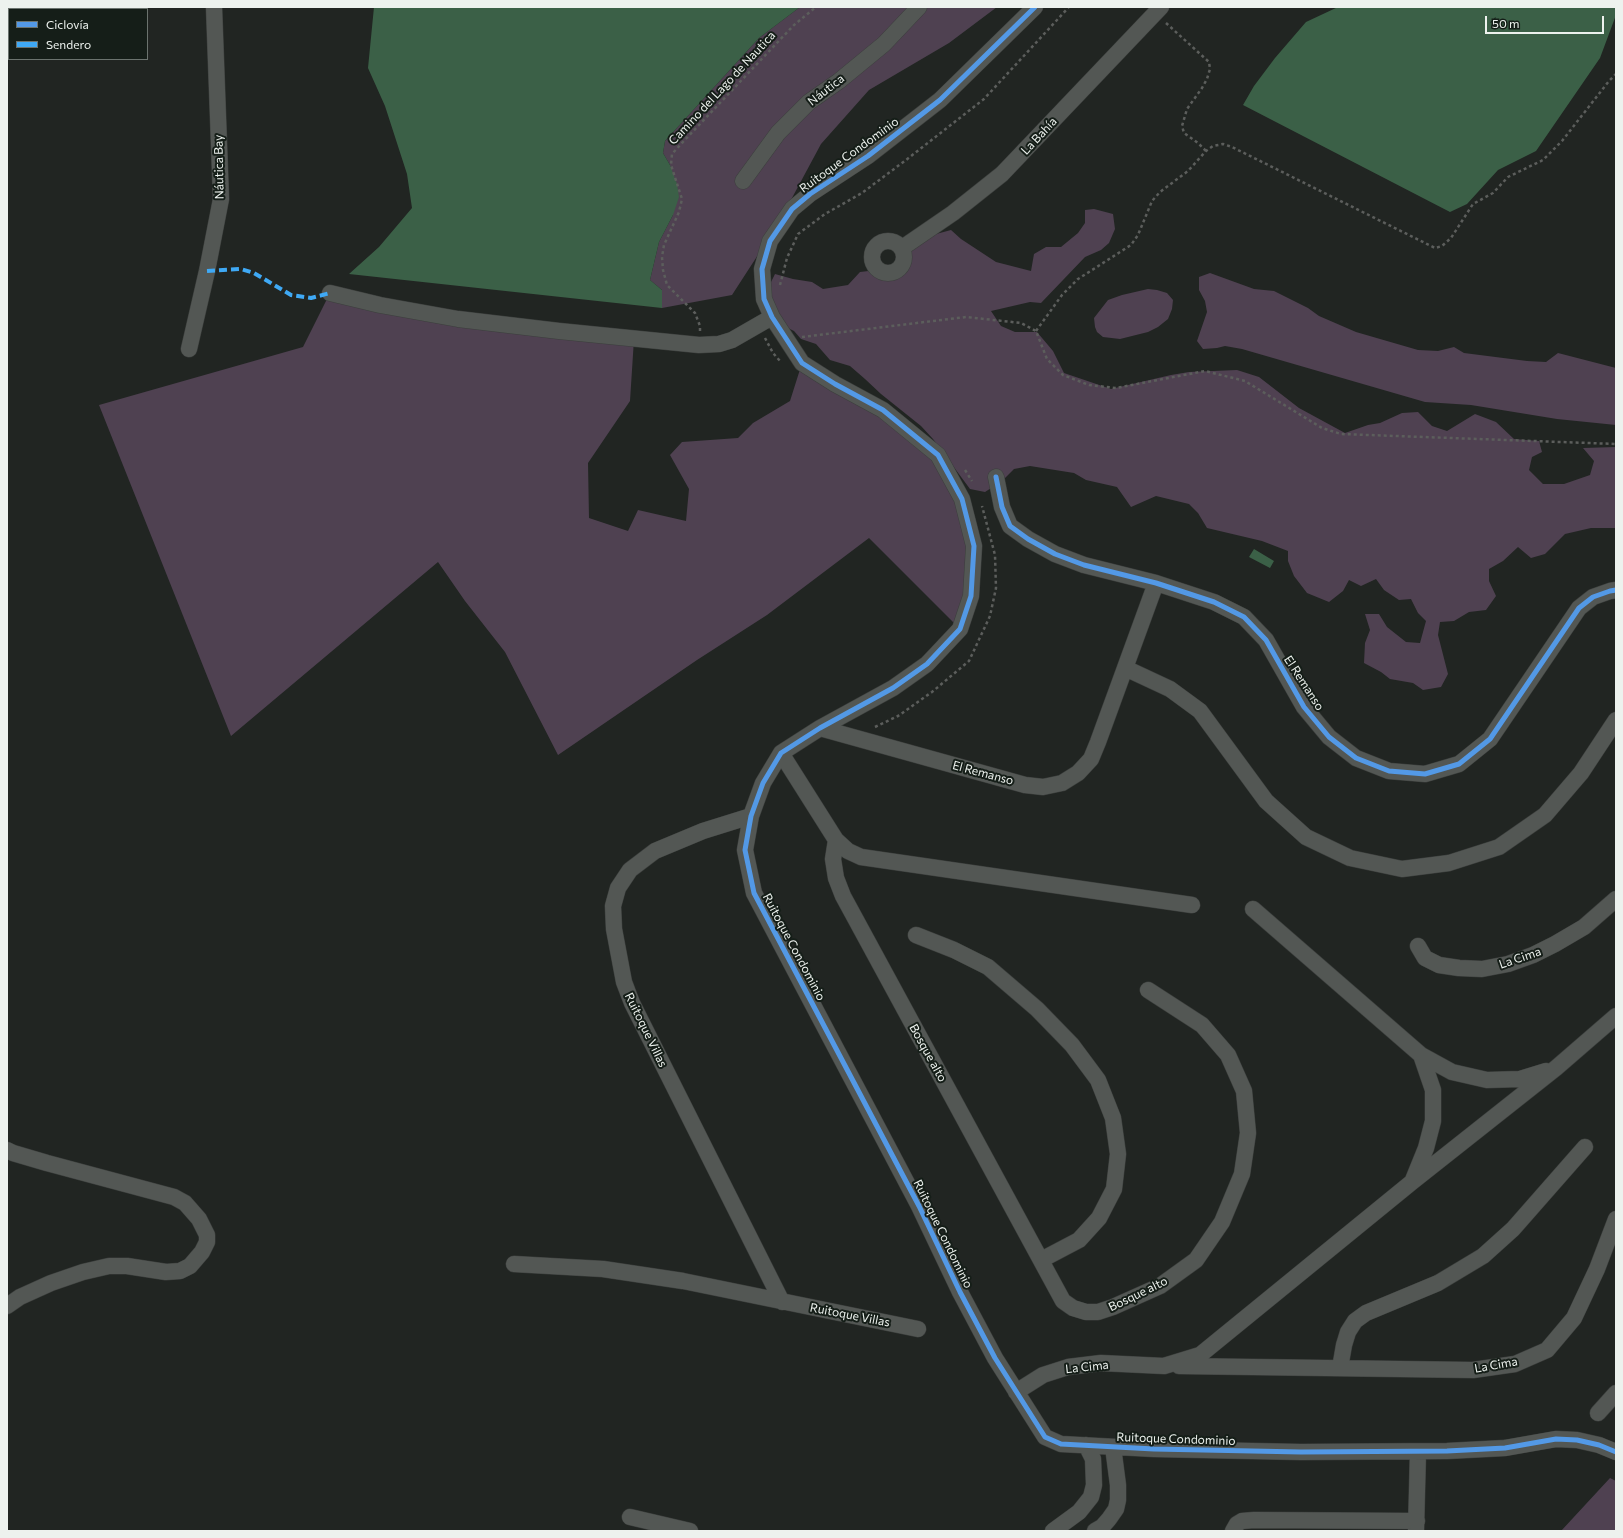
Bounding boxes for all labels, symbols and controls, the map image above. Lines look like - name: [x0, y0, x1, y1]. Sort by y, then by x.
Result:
- legend: [8, 8, 148, 60]
- scale bar: [1487, 8, 1606, 34]
- text: 50 m: [1492, 16, 1520, 30]
- text: Ciclovía: [46, 17, 89, 31]
- street label: Camino del Lago de Nautica: [666, 28, 778, 148]
- text: Sendero: [46, 37, 91, 51]
- street label: Náutica: [805, 71, 847, 109]
- street label: Ruitoque Condominio: [797, 114, 901, 196]
- street label: La Bahía: [1018, 114, 1060, 158]
- street label: Náutica Bay: [211, 135, 227, 199]
- street label: El Remanso: [1281, 653, 1327, 713]
- street label: El Remanso: [951, 758, 1015, 788]
- street label: Ruitoque Condominio: [760, 891, 828, 1003]
- street label: La Cima: [1497, 944, 1543, 972]
- street label: Ruitoque Villas: [622, 990, 670, 1070]
- street label: Bosque alto: [906, 1022, 950, 1084]
- street label: Ruitoque Condominio: [910, 1177, 976, 1291]
- street label: Bosque alto: [1106, 1274, 1170, 1314]
- street label: Ruitoque Villas: [809, 1300, 891, 1330]
- street label: La Cima: [1473, 1354, 1519, 1376]
- street label: La Cima: [1065, 1358, 1109, 1376]
- street label: Ruitoque Condominio: [1116, 1430, 1236, 1448]

